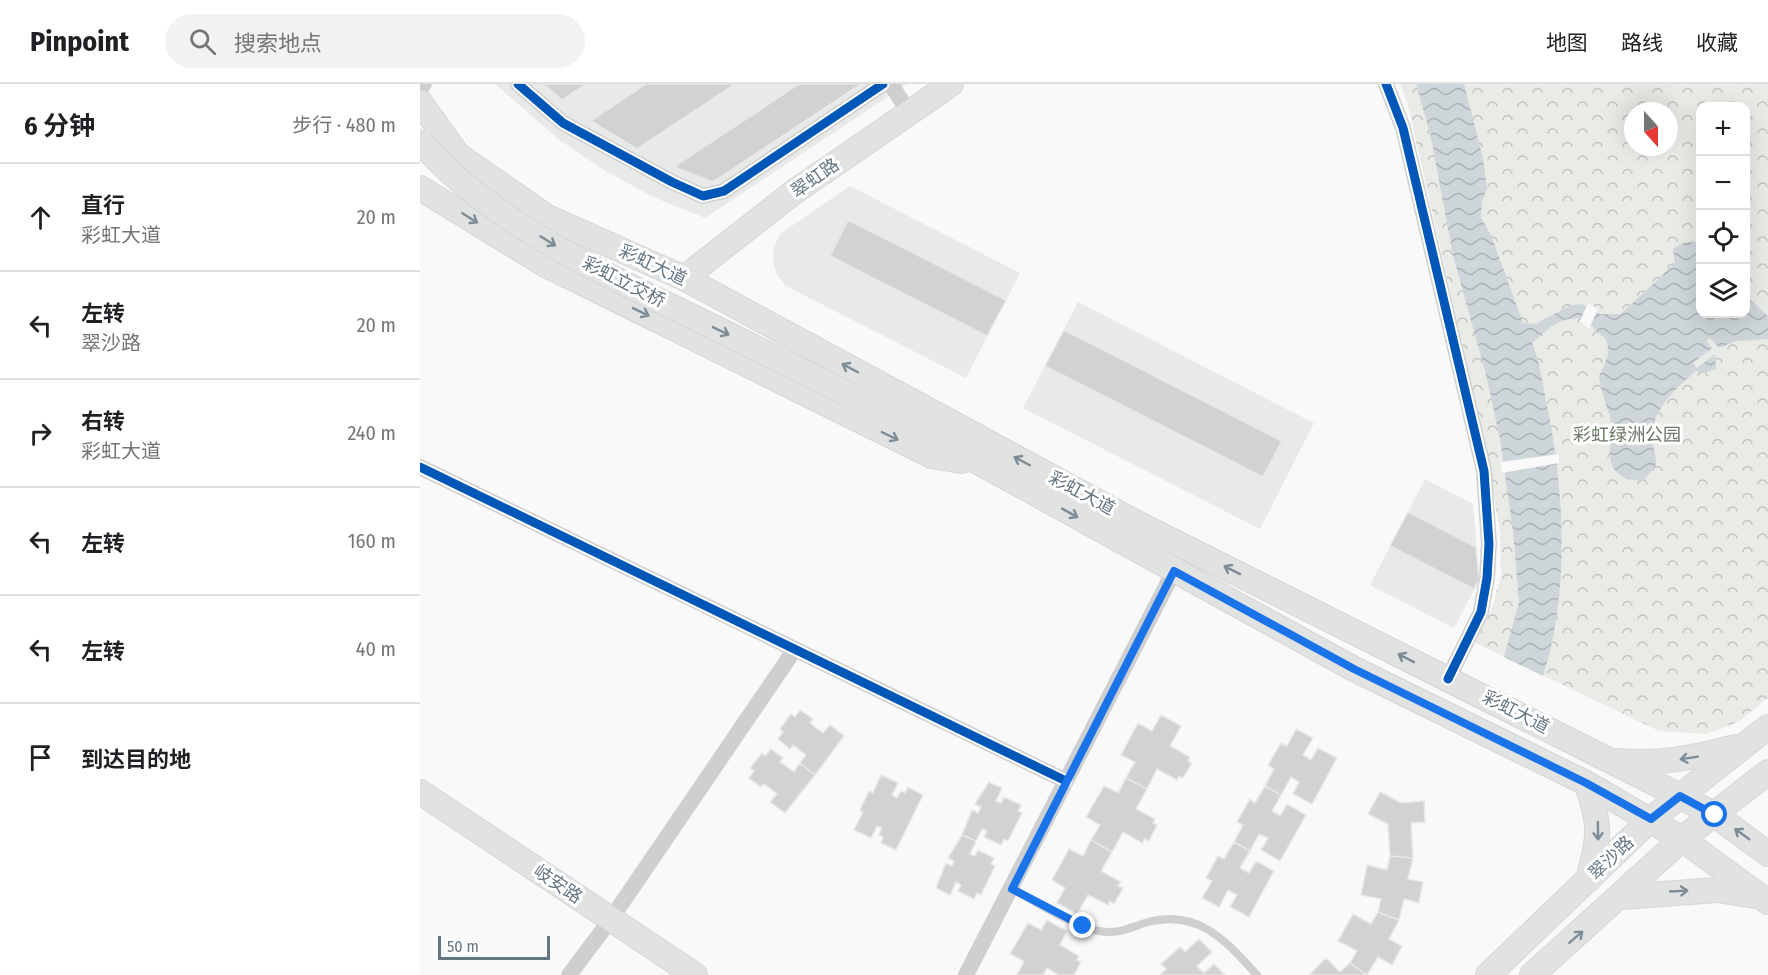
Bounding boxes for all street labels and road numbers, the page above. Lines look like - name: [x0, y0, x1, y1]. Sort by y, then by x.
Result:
- street label: 翠虹路: [787, 154, 843, 202]
- street label: 彩虹大道: [616, 240, 690, 290]
- street label: 彩虹立交桥: [579, 252, 669, 312]
- street label: 彩虹大道: [1045, 466, 1119, 520]
- street label: 彩虹大道: [1479, 686, 1553, 738]
- street label: 翠沙路: [1584, 831, 1638, 885]
- street label: 岐安路: [529, 860, 587, 908]

